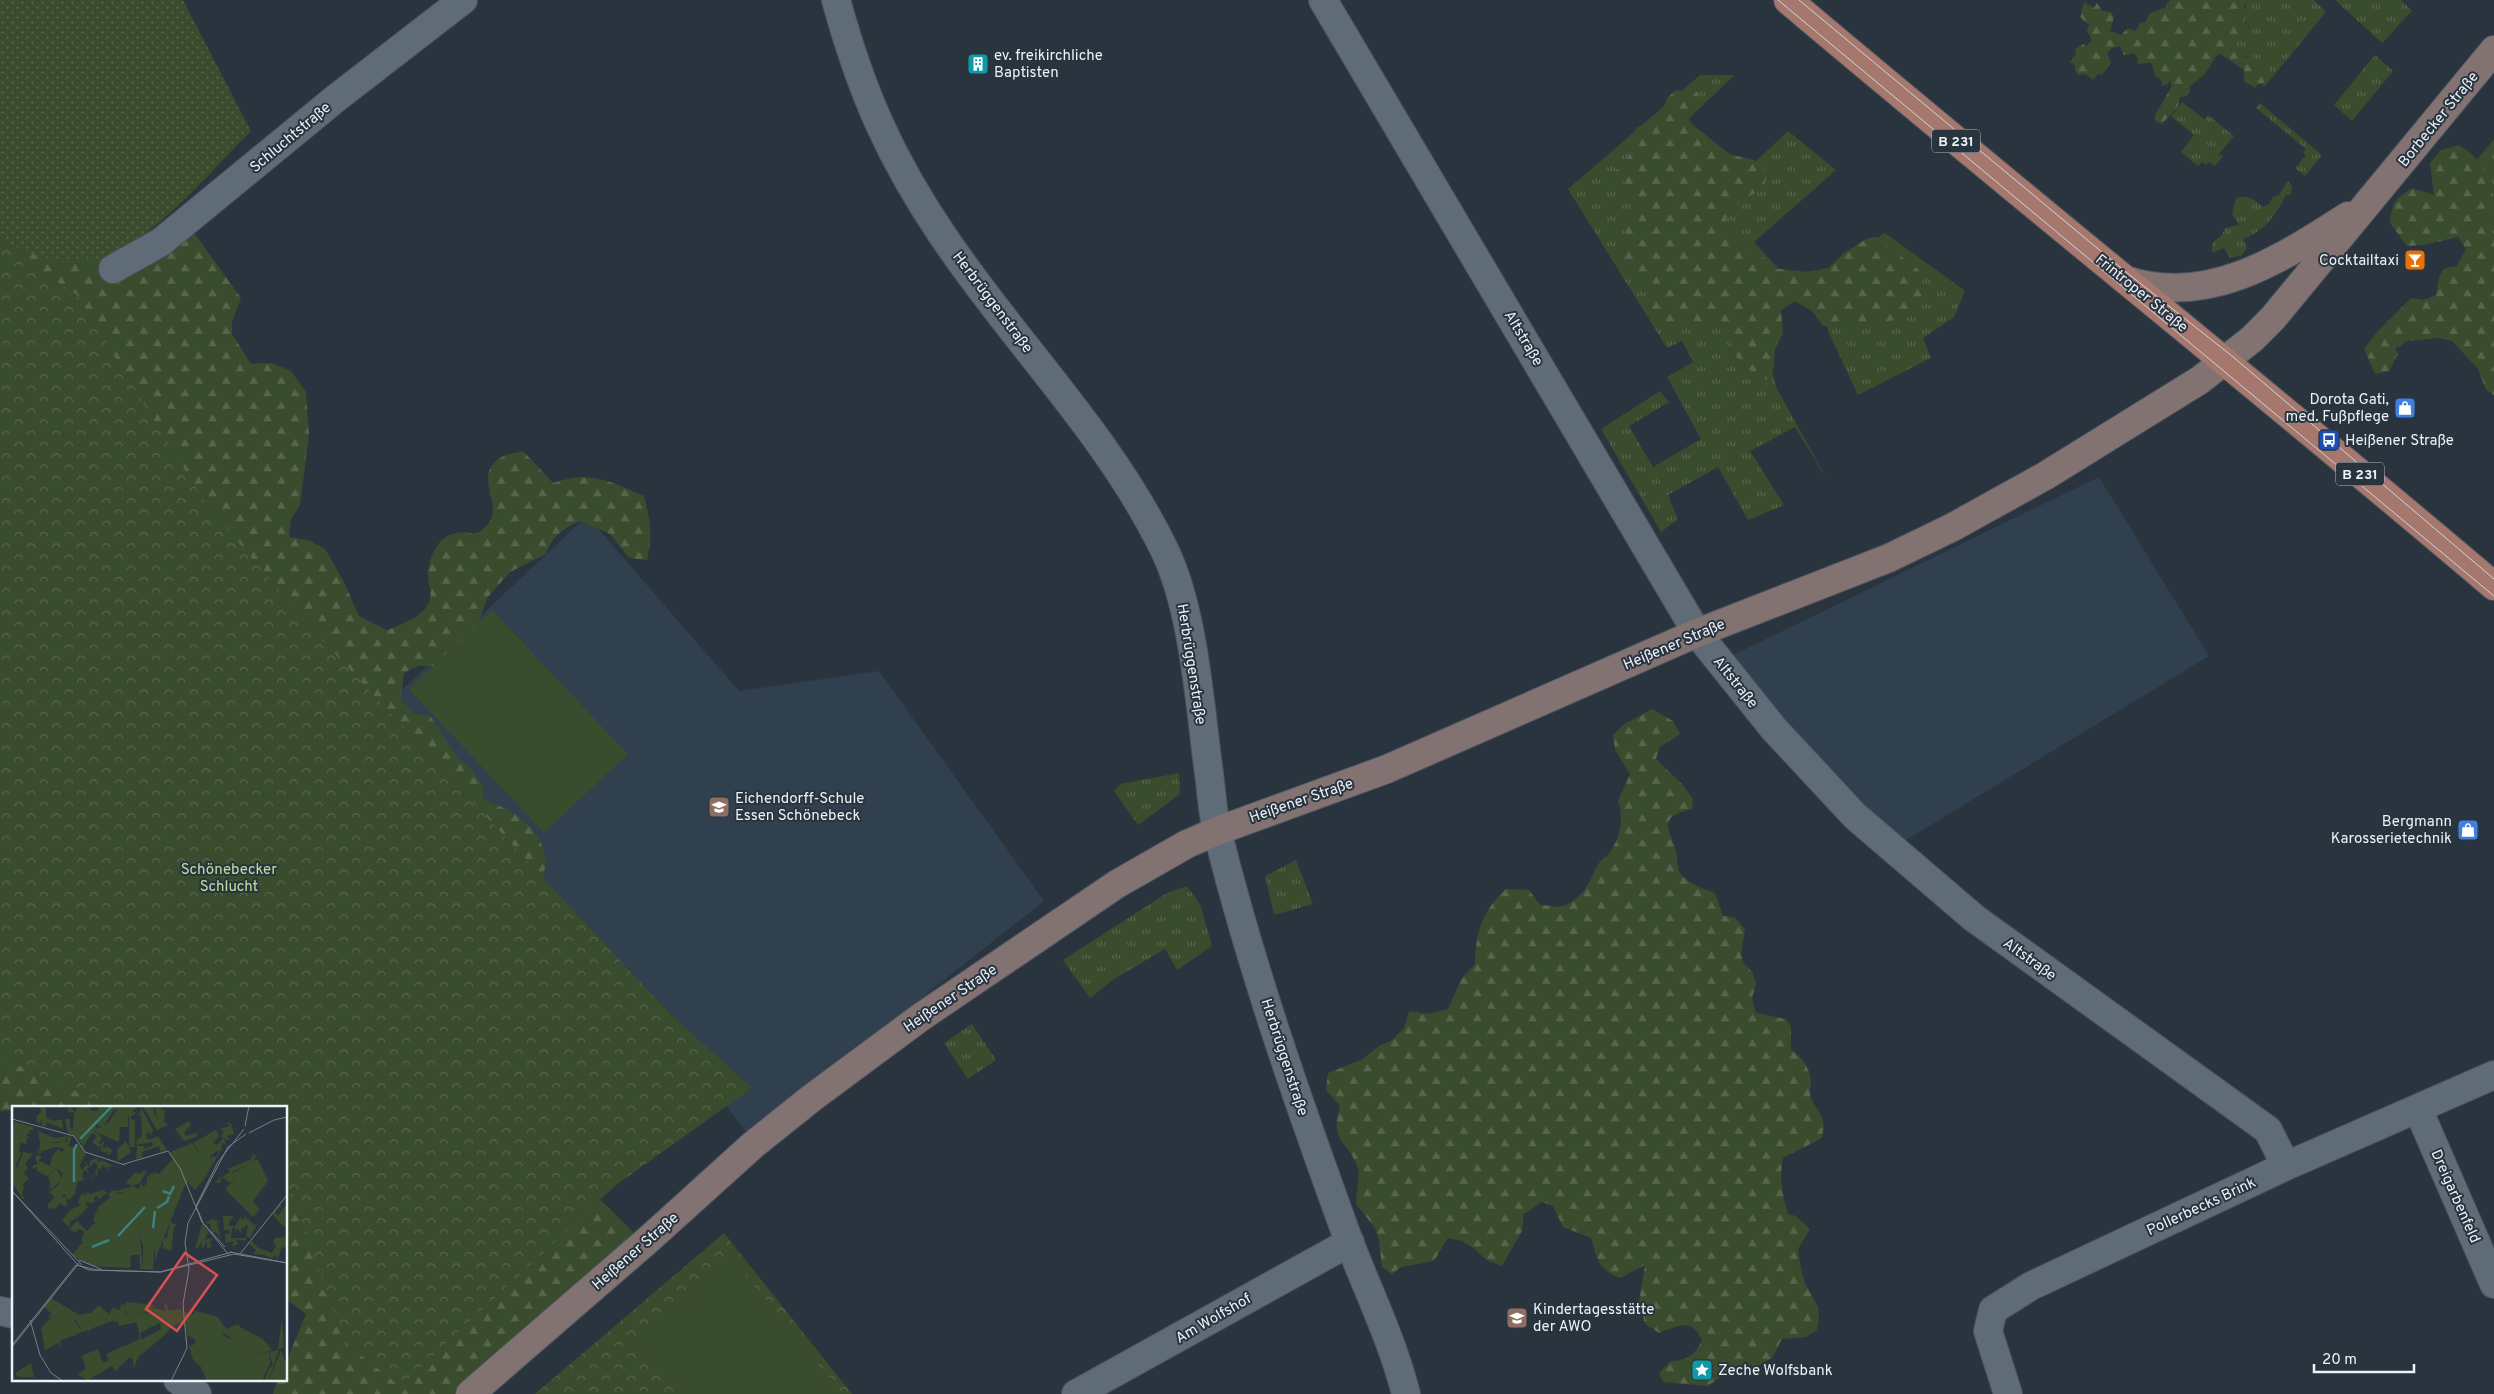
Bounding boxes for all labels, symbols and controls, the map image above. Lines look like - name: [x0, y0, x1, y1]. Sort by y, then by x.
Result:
- place label: ev. freikirchliche Baptisten: [994, 47, 1103, 83]
- building icon: ev. freikirchliche Baptisten: [966, 52, 990, 76]
- street label: Borbecker Straße: [2395, 68, 2483, 172]
- street label: Schluchtstraße: [247, 99, 335, 178]
- road number: B 231: [1932, 130, 1980, 152]
- street label: Herbrüggenstraße: [947, 248, 1036, 357]
- bar icon: Cocktailtaxi: [2403, 248, 2427, 272]
- street label: Frintroper Straße: [2091, 251, 2191, 337]
- place label: Cocktailtaxi: [2319, 252, 2399, 271]
- street label: Altstraße: [1499, 308, 1547, 370]
- place label: Dorota Gati, med. Fußpflege: [2286, 391, 2389, 427]
- shop icon: Dorota Gati, med. Fußpflege: [2393, 396, 2417, 420]
- bus stop icon: Heißener Straße: [2317, 428, 2341, 452]
- place label: Heißener Straße: [2345, 432, 2454, 451]
- road number: B 231: [2336, 462, 2384, 486]
- street label: Herbrüggenstraße: [1172, 602, 1209, 726]
- street label: Heißener Straße: [1621, 615, 1728, 675]
- street label: Altstraße: [1708, 653, 1762, 713]
- street label: Heißener Straße: [1247, 775, 1356, 828]
- place label: Eichendorff-Schule Essen Schönebeck: [735, 790, 864, 826]
- school or university icon: Eichendorff-Schule Essen Schönebeck: [707, 795, 731, 819]
- place label: Bergmann Karosserietechnik: [2331, 813, 2452, 849]
- shop icon: Bergmann Karosserietechnik: [2456, 818, 2480, 842]
- park label: Schönebecker Schlucht: [181, 861, 277, 897]
- street label: Altstraße: [1999, 934, 2060, 986]
- street label: Heißener Straße: [900, 961, 1001, 1038]
- street label: Herbrüggenstraße: [1256, 996, 1312, 1119]
- inset map: [12, 1106, 288, 1382]
- street label: Dreigarbenfeld: [2426, 1147, 2484, 1246]
- street label: Pollerbecks Brink: [2144, 1174, 2259, 1241]
- street label: Heißener Straße: [589, 1209, 683, 1295]
- street label: Am Wolfshof: [1173, 1290, 1255, 1349]
- place label: Kindertagesstätte der AWO: [1533, 1301, 1654, 1337]
- school or university icon: Kindertagesstätte der AWO: [1505, 1306, 1529, 1330]
- scale bar: [2314, 1342, 2414, 1374]
- text: 20 m: [2322, 1351, 2357, 1370]
- place icon: Zeche Wolfsbank: [1690, 1358, 1714, 1382]
- place label: Zeche Wolfsbank: [1718, 1362, 1833, 1381]

